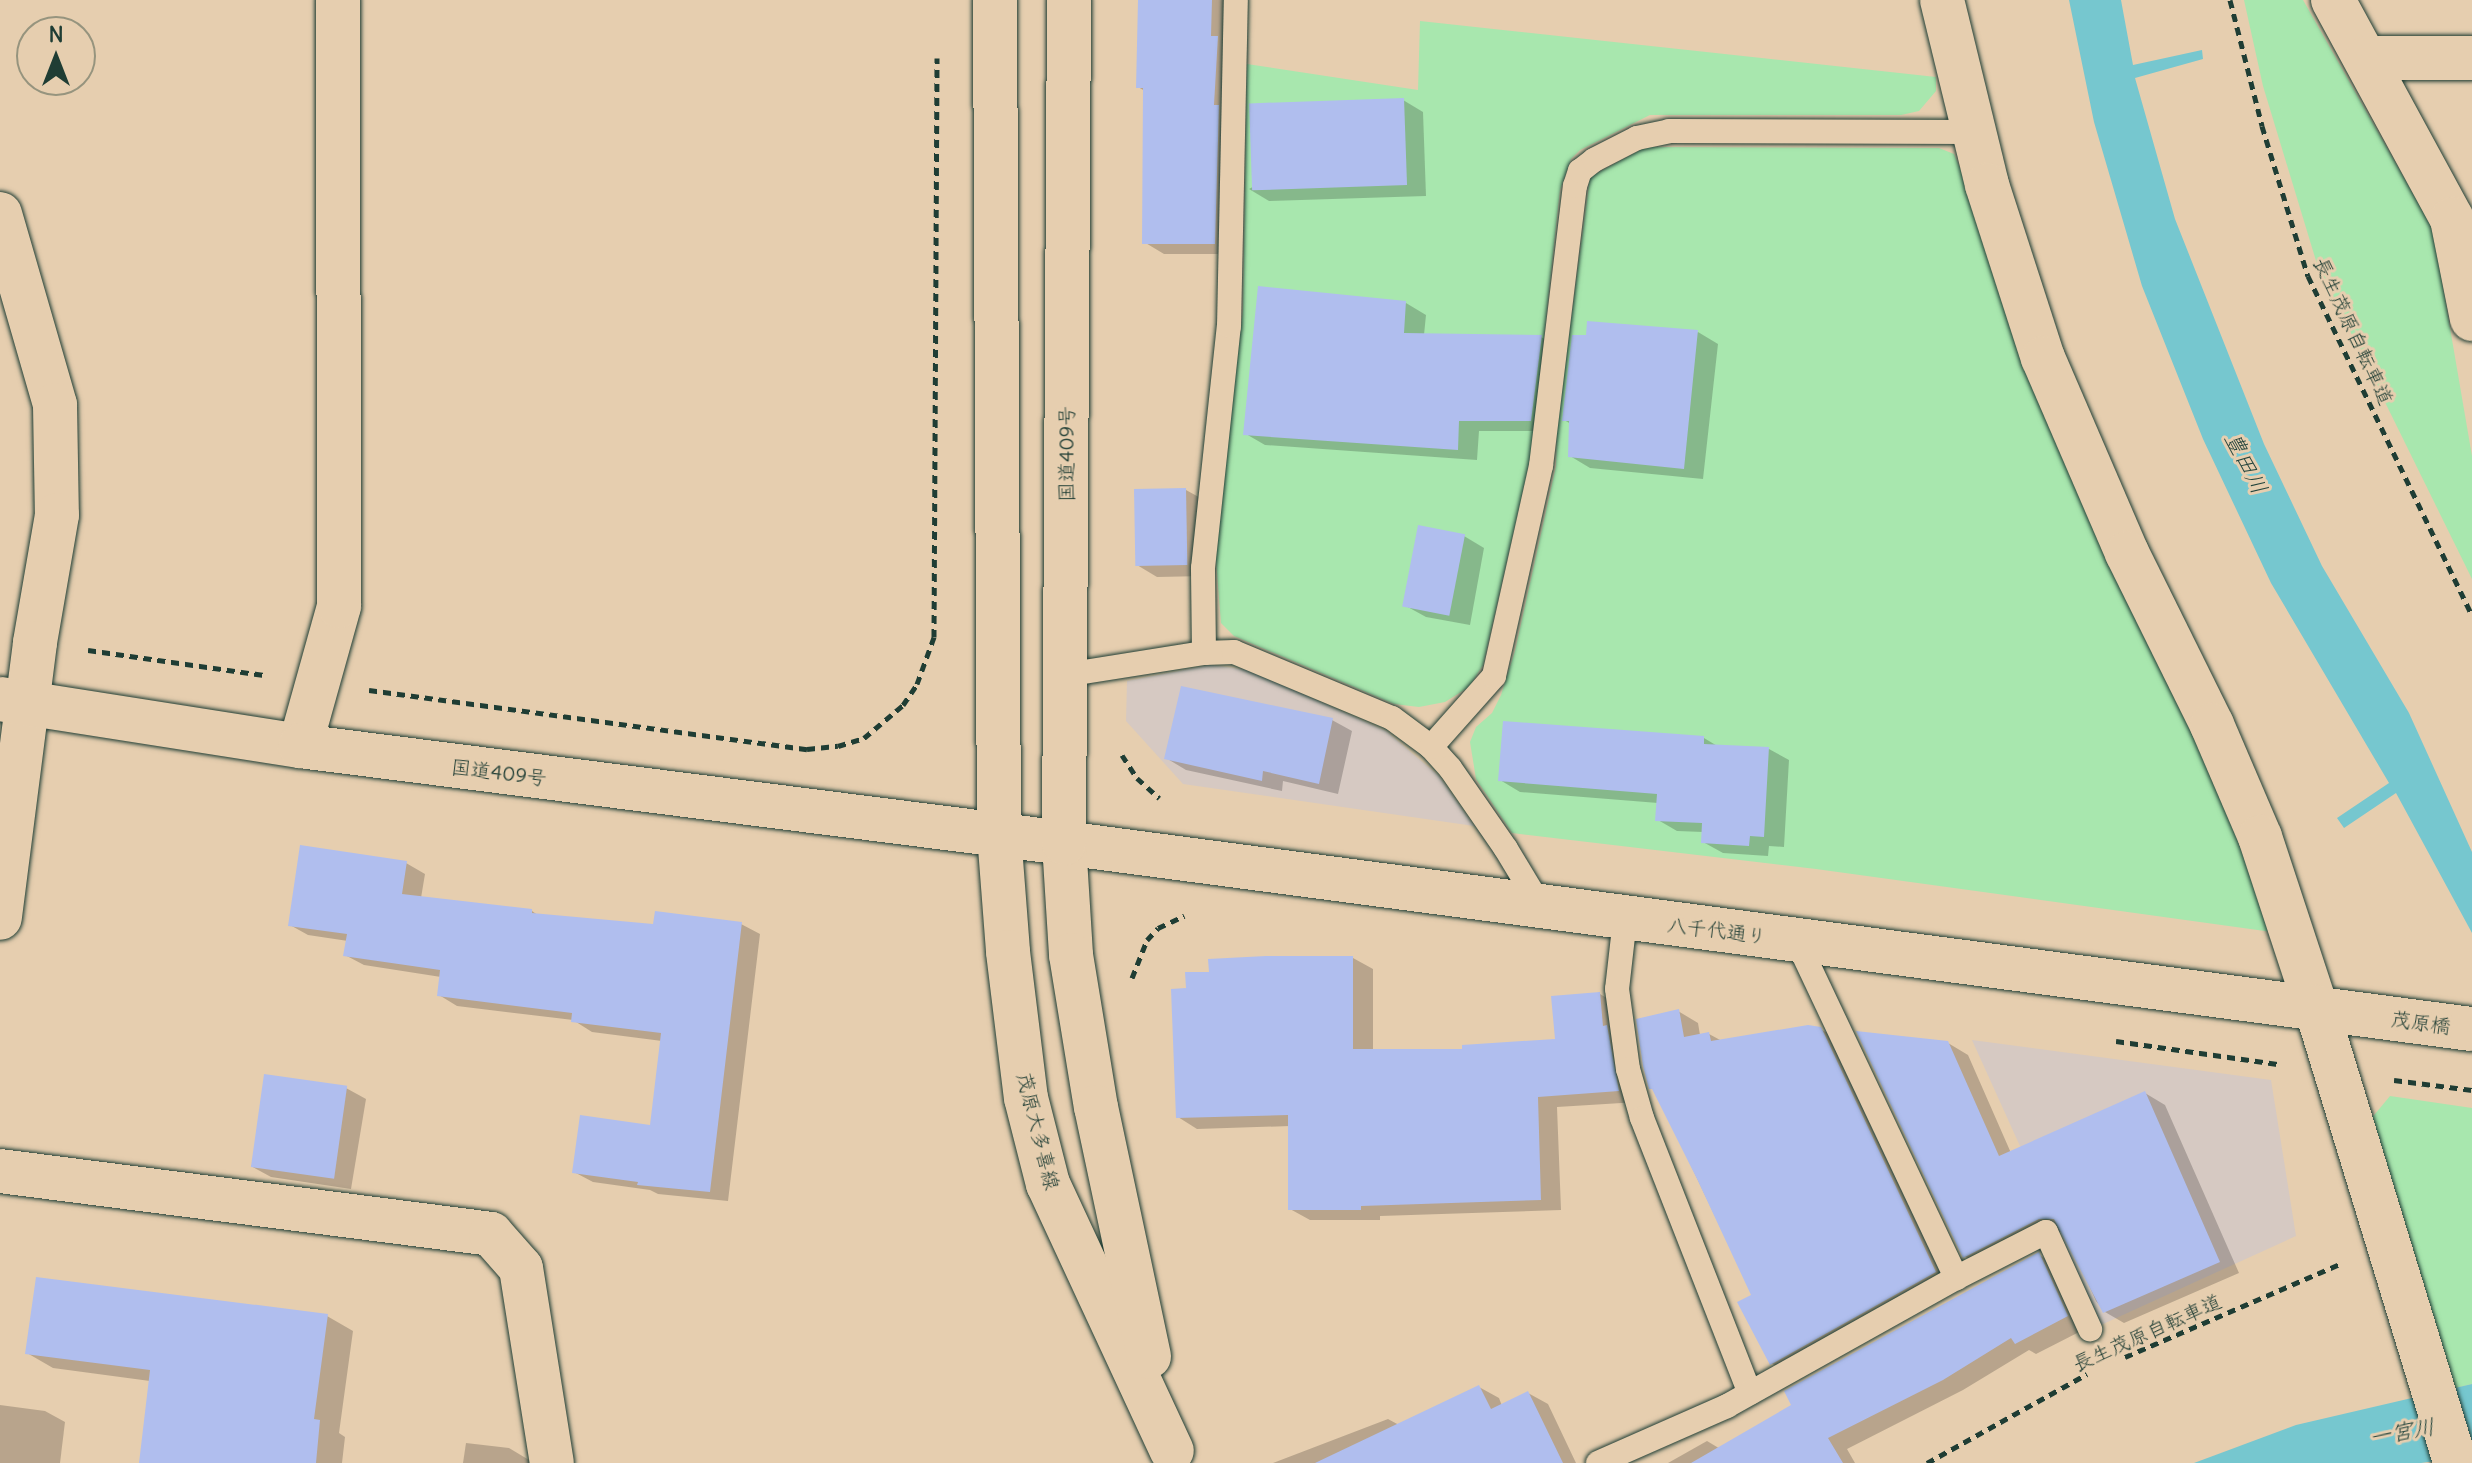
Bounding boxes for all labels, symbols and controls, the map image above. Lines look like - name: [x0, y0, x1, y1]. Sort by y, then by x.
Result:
- north arrow: [16, 16, 96, 96]
- text: N: [48, 20, 64, 48]
- street label: 長生茂原自転車道: [2309, 253, 2399, 409]
- street label: 国道409号: [1054, 406, 1078, 502]
- water label: 豊田川: [2219, 428, 2273, 498]
- street label: 国道409号: [450, 754, 548, 790]
- street label: 八千代通り: [1666, 912, 1768, 948]
- street label: 茂原橋: [2390, 1006, 2452, 1038]
- street label: 茂原大多喜線: [1013, 1070, 1065, 1192]
- street label: 長生茂原自転車道: [2069, 1288, 2225, 1376]
- water label: 一宮川: [2367, 1413, 2437, 1451]

